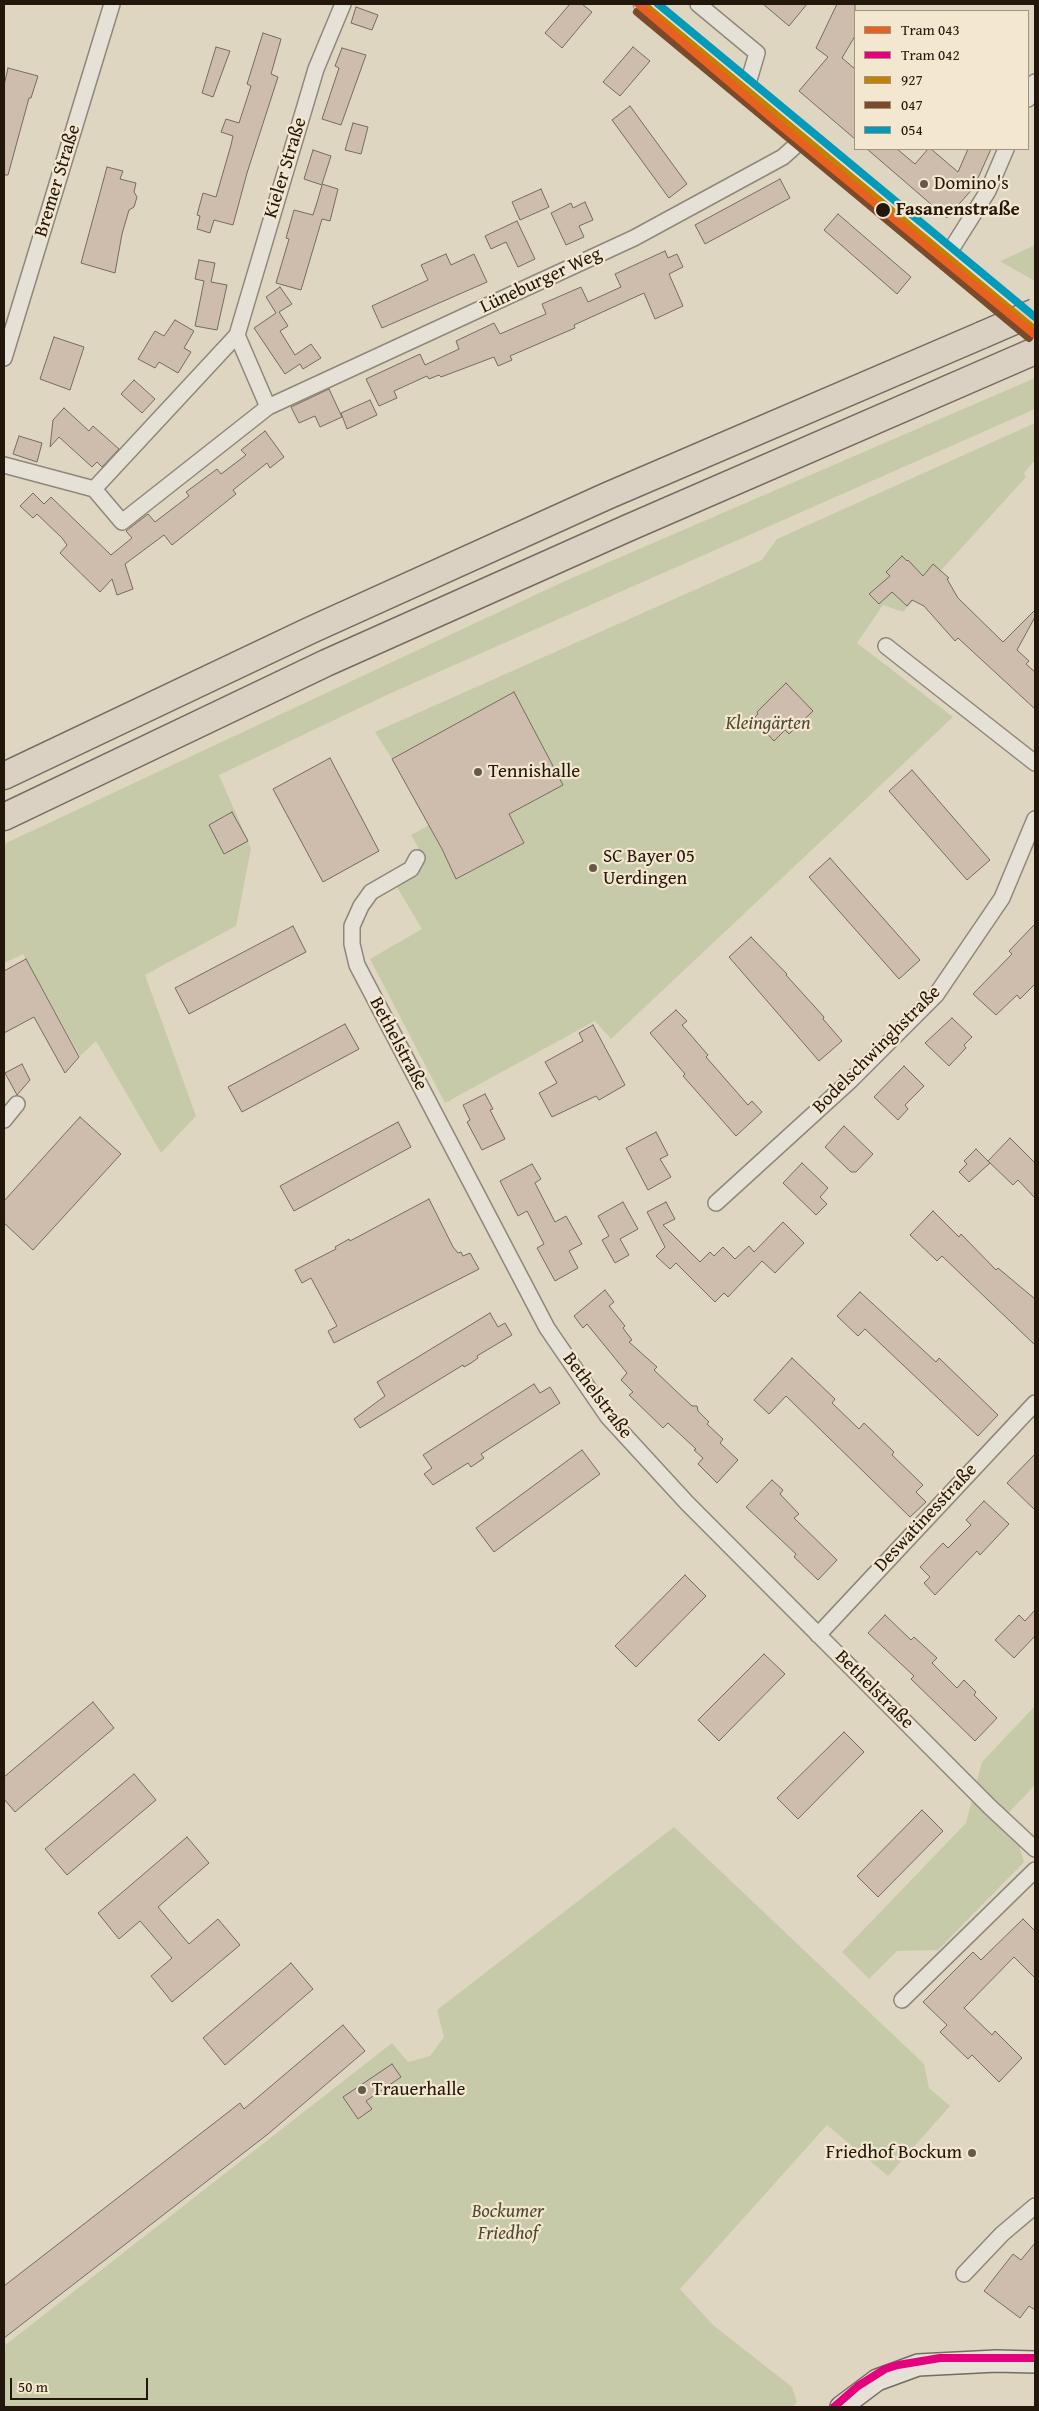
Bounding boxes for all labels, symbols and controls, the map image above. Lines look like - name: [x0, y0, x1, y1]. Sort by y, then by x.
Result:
- legend: [854, 10, 1029, 150]
- text: Tram 043: [901, 19, 960, 40]
- text: Tram 042: [901, 44, 960, 65]
- text: 927: [901, 69, 923, 90]
- text: 047: [901, 94, 923, 115]
- street label: Kieler Straße: [260, 115, 312, 221]
- text: 054: [901, 119, 923, 140]
- street label: Bremer Straße: [30, 122, 86, 240]
- place label: Domino's: [934, 173, 1009, 195]
- marker: Domino's: [918, 178, 930, 190]
- place label: Fasanenstraße: [896, 199, 1020, 221]
- marker: Fasanenstraße: [874, 201, 892, 219]
- street label: Lüneburger Weg: [477, 243, 605, 319]
- park label: Kleingärten: [725, 713, 811, 735]
- place label: Tennishalle: [488, 761, 580, 783]
- marker: Tennishalle: [472, 766, 484, 778]
- place label: SC Bayer 05 Uerdingen: [603, 846, 695, 890]
- marker: SC Bayer 05 Uerdingen: [587, 862, 599, 874]
- street label: Bodelschwinghstraße: [808, 981, 946, 1119]
- street label: Bethelstraße: [364, 994, 432, 1094]
- street label: Bethelstraße: [557, 1348, 637, 1444]
- street label: Deswatinesstraße: [870, 1459, 982, 1577]
- street label: Bethelstraße: [830, 1646, 918, 1734]
- place label: Trauerhalle: [372, 2079, 466, 2101]
- marker: Trauerhalle: [356, 2084, 368, 2096]
- place label: Friedhof Bockum: [826, 2142, 962, 2164]
- marker: Friedhof Bockum: [966, 2147, 978, 2159]
- park label: Bockumer Friedhof: [472, 2201, 544, 2245]
- scale bar: [12, 2368, 150, 2400]
- text: 50 m: [18, 2376, 48, 2397]

